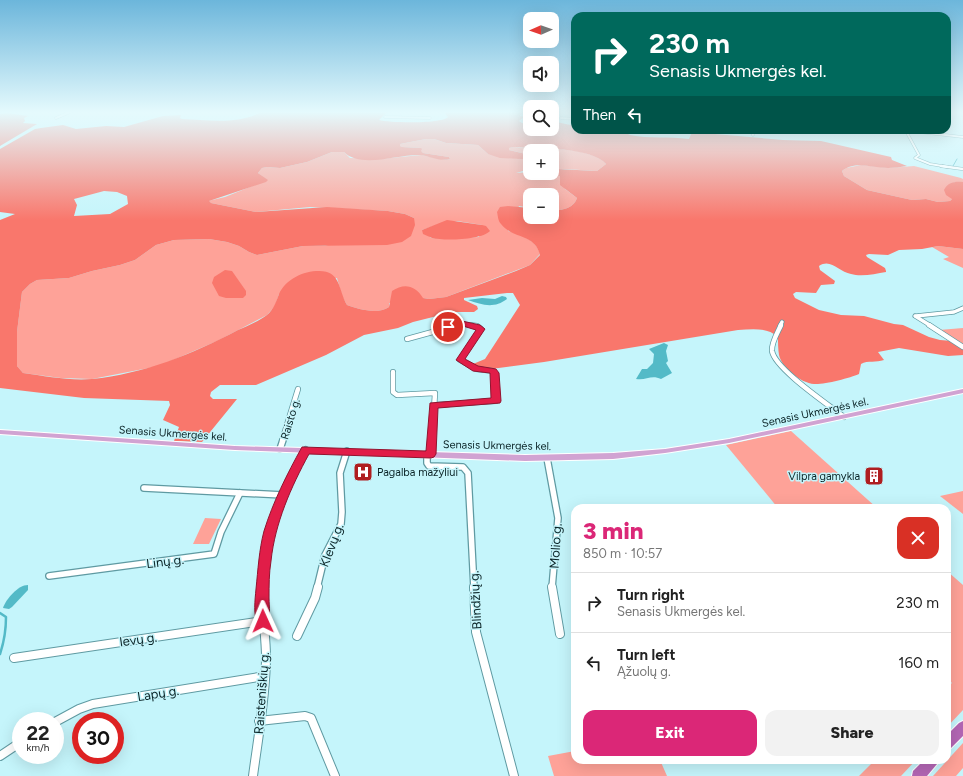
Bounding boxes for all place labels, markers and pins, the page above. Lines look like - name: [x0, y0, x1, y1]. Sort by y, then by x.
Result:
- pin: [431, 310, 465, 344]
- hospital icon: Pagalba mažyliui: [352, 461, 374, 483]
- building icon: Vilpra gamykla: [863, 465, 885, 487]
- place label: Pagalba mažyliui: [377, 466, 458, 479]
- place label: Vilpra gamykla: [788, 470, 860, 483]

